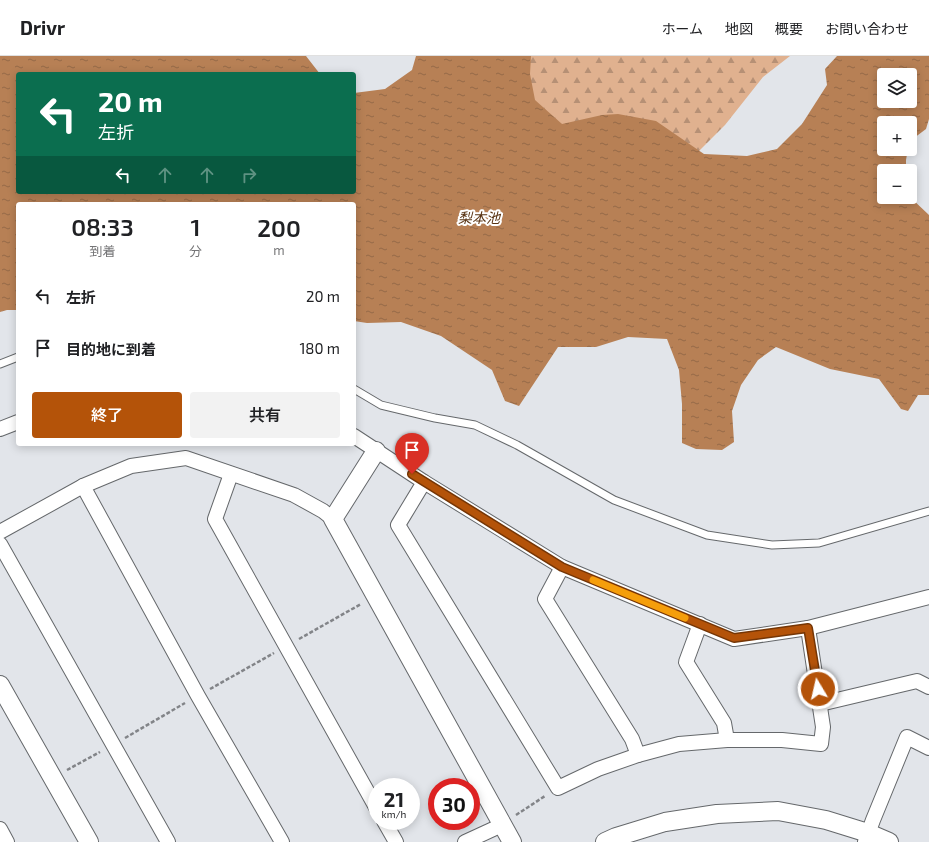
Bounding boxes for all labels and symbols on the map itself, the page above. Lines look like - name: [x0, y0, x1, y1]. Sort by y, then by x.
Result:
- water label: 梨本池: [458, 209, 502, 226]
- pin: [395, 433, 429, 474]
- position arrow: [797, 668, 839, 710]
- speed limit sign: 30: [428, 778, 480, 830]

